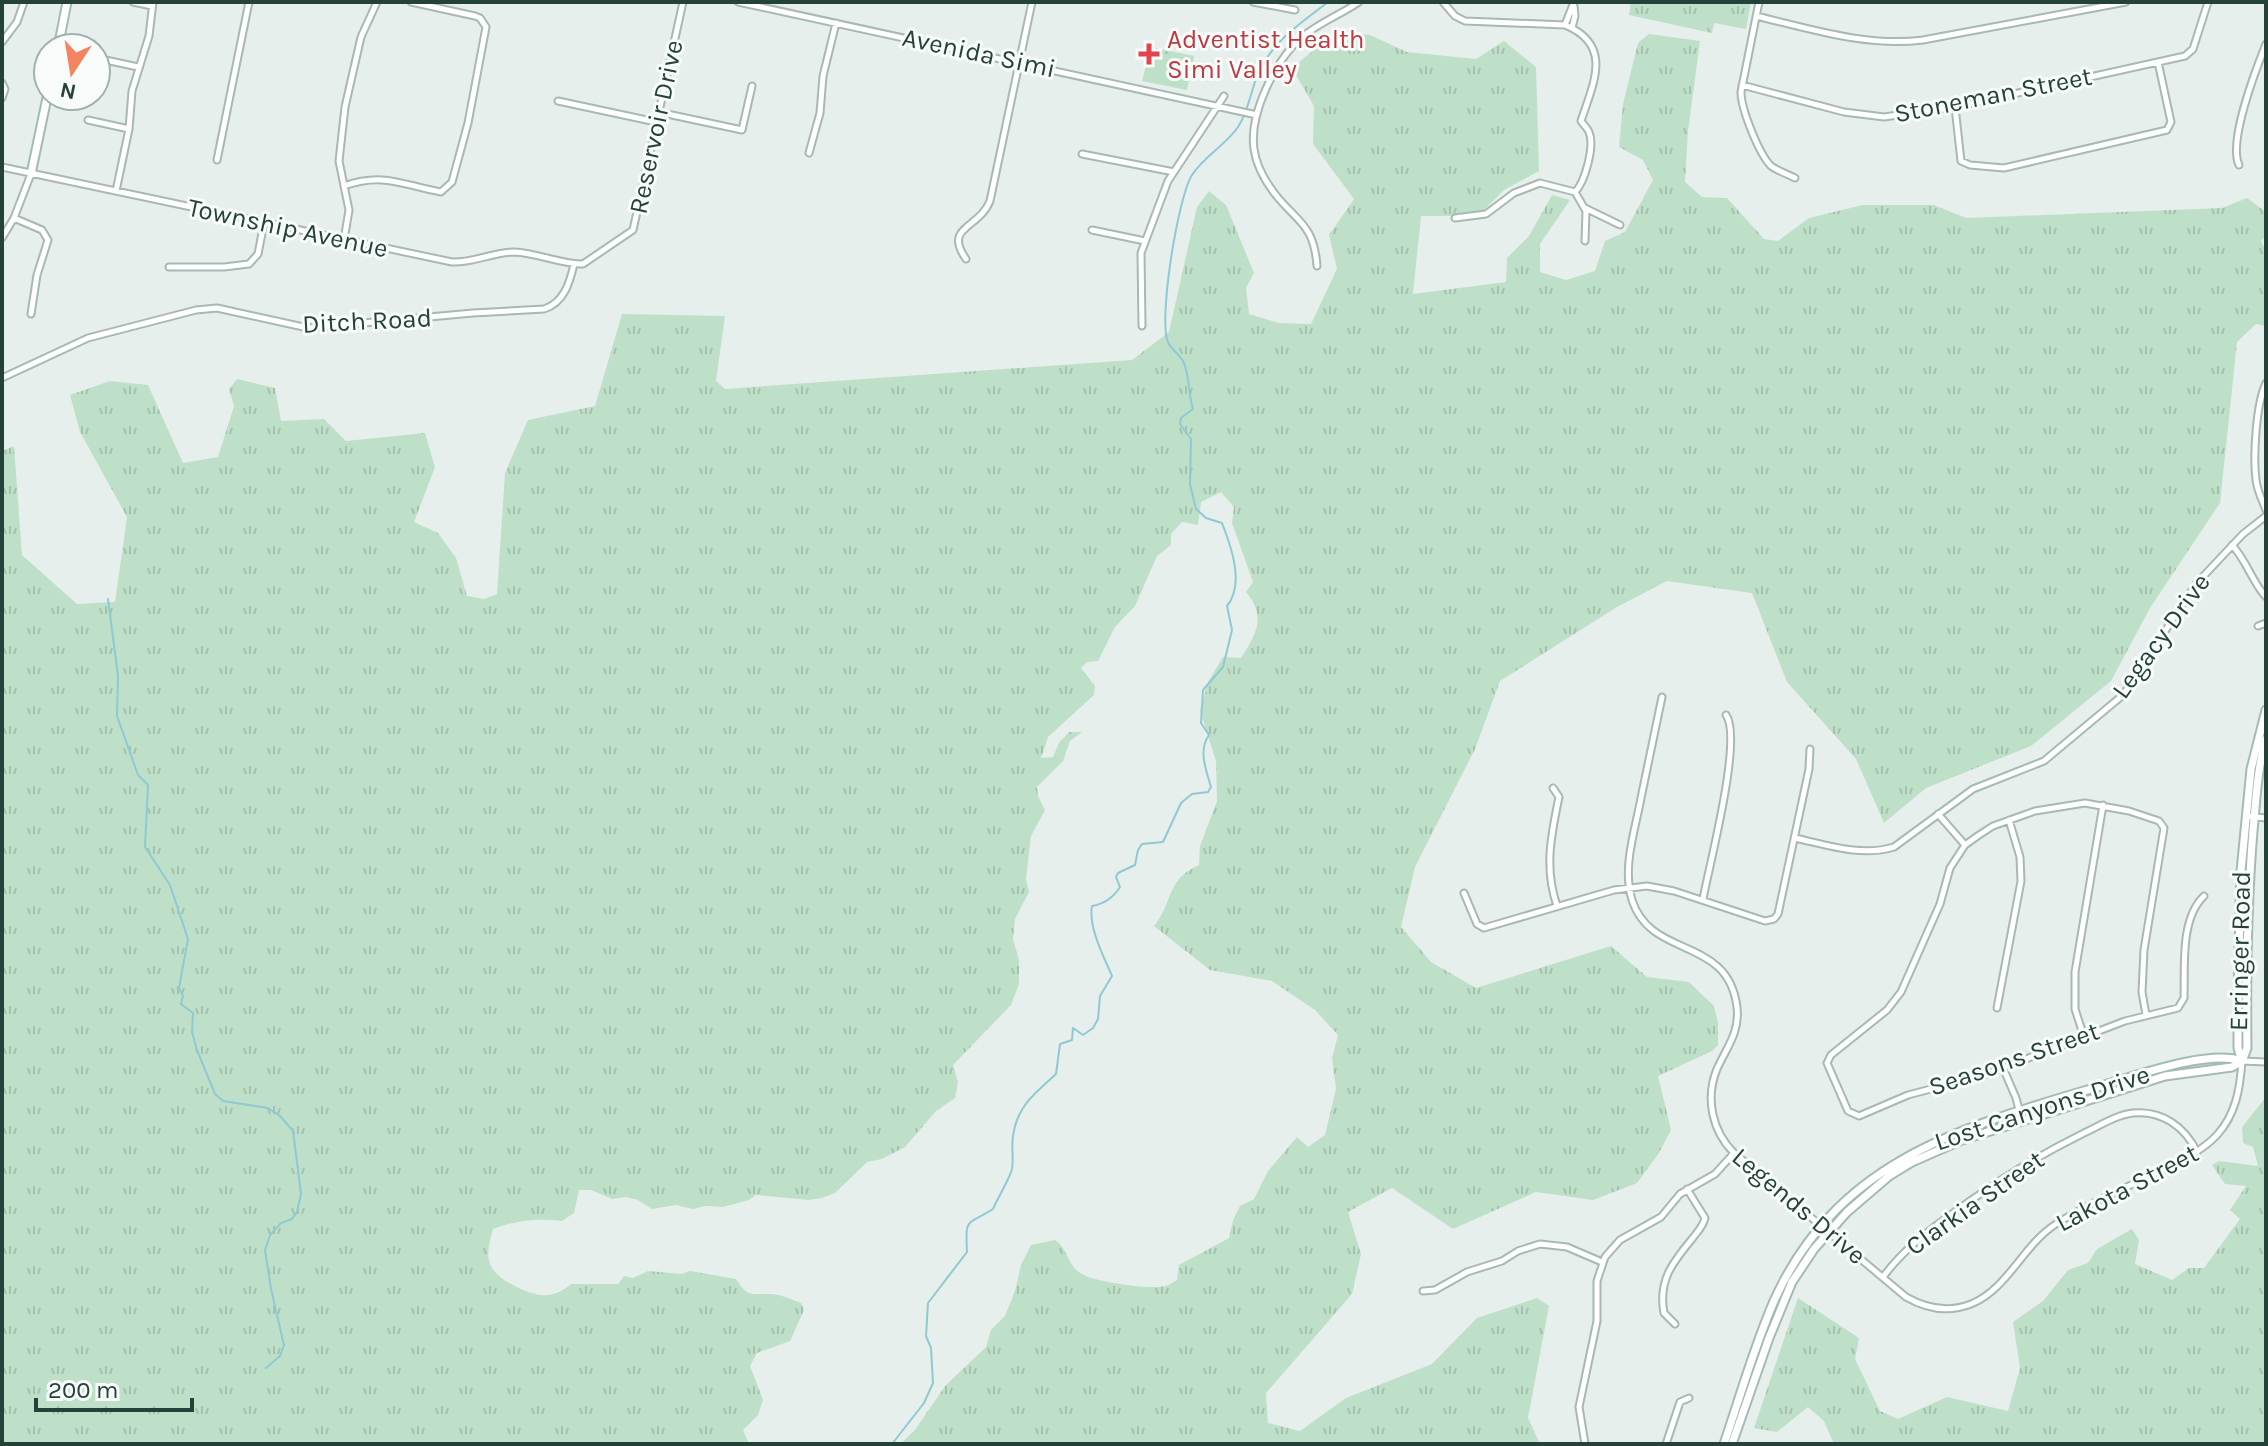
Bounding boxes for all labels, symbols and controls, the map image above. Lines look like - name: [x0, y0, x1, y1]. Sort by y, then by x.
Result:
- street label: Avenida Simi: [900, 22, 1058, 84]
- place label: Adventist Health Simi Valley: [1167, 24, 1364, 85]
- north arrow: [32, 32, 112, 112]
- street label: Reservoir Drive: [622, 37, 690, 217]
- marker: Adventist Health Simi Valley: [1138, 43, 1160, 65]
- street label: Stoneman Street: [1892, 61, 2095, 129]
- text: N: [58, 76, 78, 105]
- street label: Township Avenue: [185, 192, 391, 264]
- street label: Ditch Road: [301, 302, 433, 340]
- street label: Legacy Drive: [2105, 567, 2217, 705]
- street label: Erringer Road: [2223, 871, 2257, 1031]
- street label: Seasons Street: [1925, 1015, 2103, 1103]
- street label: Lost Canyons Drive: [1930, 1059, 2154, 1157]
- street label: Lakota Street: [2050, 1137, 2204, 1239]
- street label: Legends Drive: [1726, 1141, 1872, 1271]
- street label: Clarkia Street: [1900, 1144, 2050, 1262]
- scale bar: [36, 1362, 192, 1412]
- text: 200 m: [48, 1376, 119, 1404]

